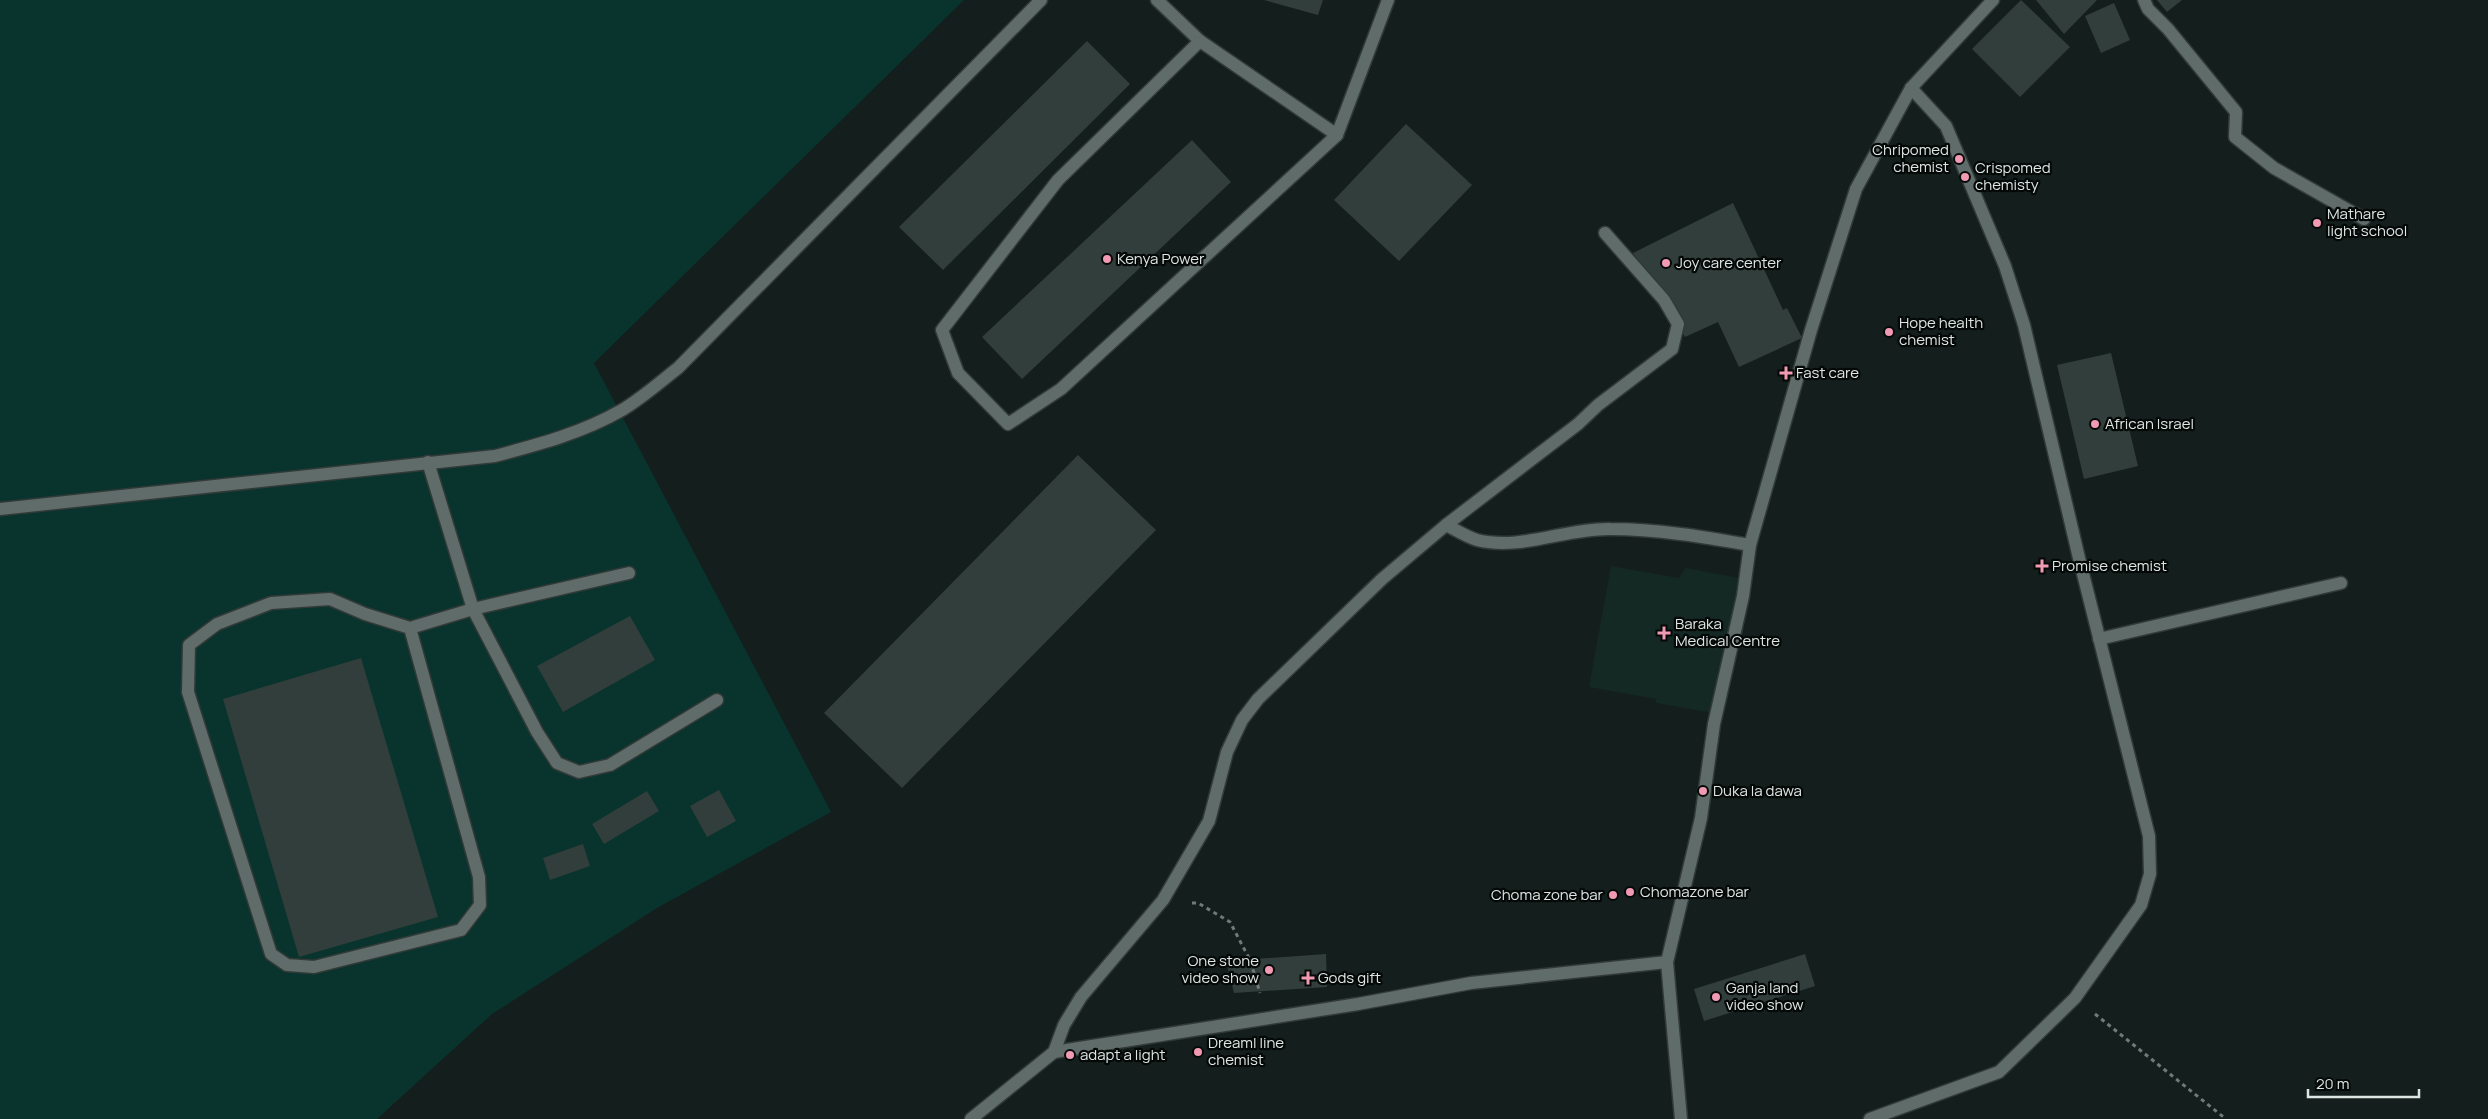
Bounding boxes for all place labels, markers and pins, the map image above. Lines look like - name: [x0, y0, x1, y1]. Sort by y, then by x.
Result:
- place label: Chripomed chemist: [1872, 139, 1949, 177]
- marker: Chripomed chemist: [1953, 153, 1965, 165]
- place label: Crispomed chemisty: [1975, 157, 2051, 195]
- marker: Crispomed chemisty: [1959, 171, 1971, 183]
- place label: Mathare light school: [2327, 203, 2407, 241]
- marker: Mathare light school: [2311, 217, 2323, 229]
- place label: Kenya Power: [1117, 248, 1205, 269]
- place label: Joy care center: [1676, 252, 1782, 273]
- marker: Kenya Power: [1101, 253, 1113, 265]
- marker: Joy care center: [1660, 257, 1672, 269]
- place label: Hope health chemist: [1899, 312, 1983, 350]
- marker: Hope health chemist: [1883, 326, 1895, 338]
- place label: Fast care: [1796, 362, 1859, 383]
- marker: Fast care: [1780, 367, 1792, 379]
- place label: African Israel: [2105, 413, 2194, 434]
- marker: African Israel: [2089, 418, 2101, 430]
- place label: Promise chemist: [2052, 555, 2167, 576]
- marker: Promise chemist: [2036, 560, 2048, 572]
- place label: Baraka Medical Centre: [1675, 613, 1780, 651]
- marker: Baraka Medical Centre: [1657, 626, 1671, 640]
- place label: Duka la dawa: [1713, 780, 1802, 801]
- marker: Duka la dawa: [1697, 785, 1709, 797]
- place label: Chomazone bar: [1640, 881, 1750, 902]
- place label: Choma zone bar: [1491, 884, 1604, 905]
- marker: Chomazone bar: [1624, 886, 1636, 898]
- marker: Choma zone bar: [1607, 889, 1619, 901]
- place label: One stone video show: [1181, 950, 1259, 988]
- marker: One stone video show: [1263, 964, 1275, 976]
- place label: Gods gift: [1318, 967, 1381, 988]
- marker: Gods gift: [1302, 972, 1314, 984]
- place label: Ganja land video show: [1726, 977, 1804, 1015]
- marker: Ganja land video show: [1710, 991, 1722, 1003]
- place label: Dreaml line chemist: [1208, 1032, 1284, 1070]
- place label: adapt a light: [1080, 1044, 1166, 1065]
- marker: Dreaml line chemist: [1192, 1046, 1204, 1058]
- marker: adapt a light: [1064, 1049, 1076, 1061]

